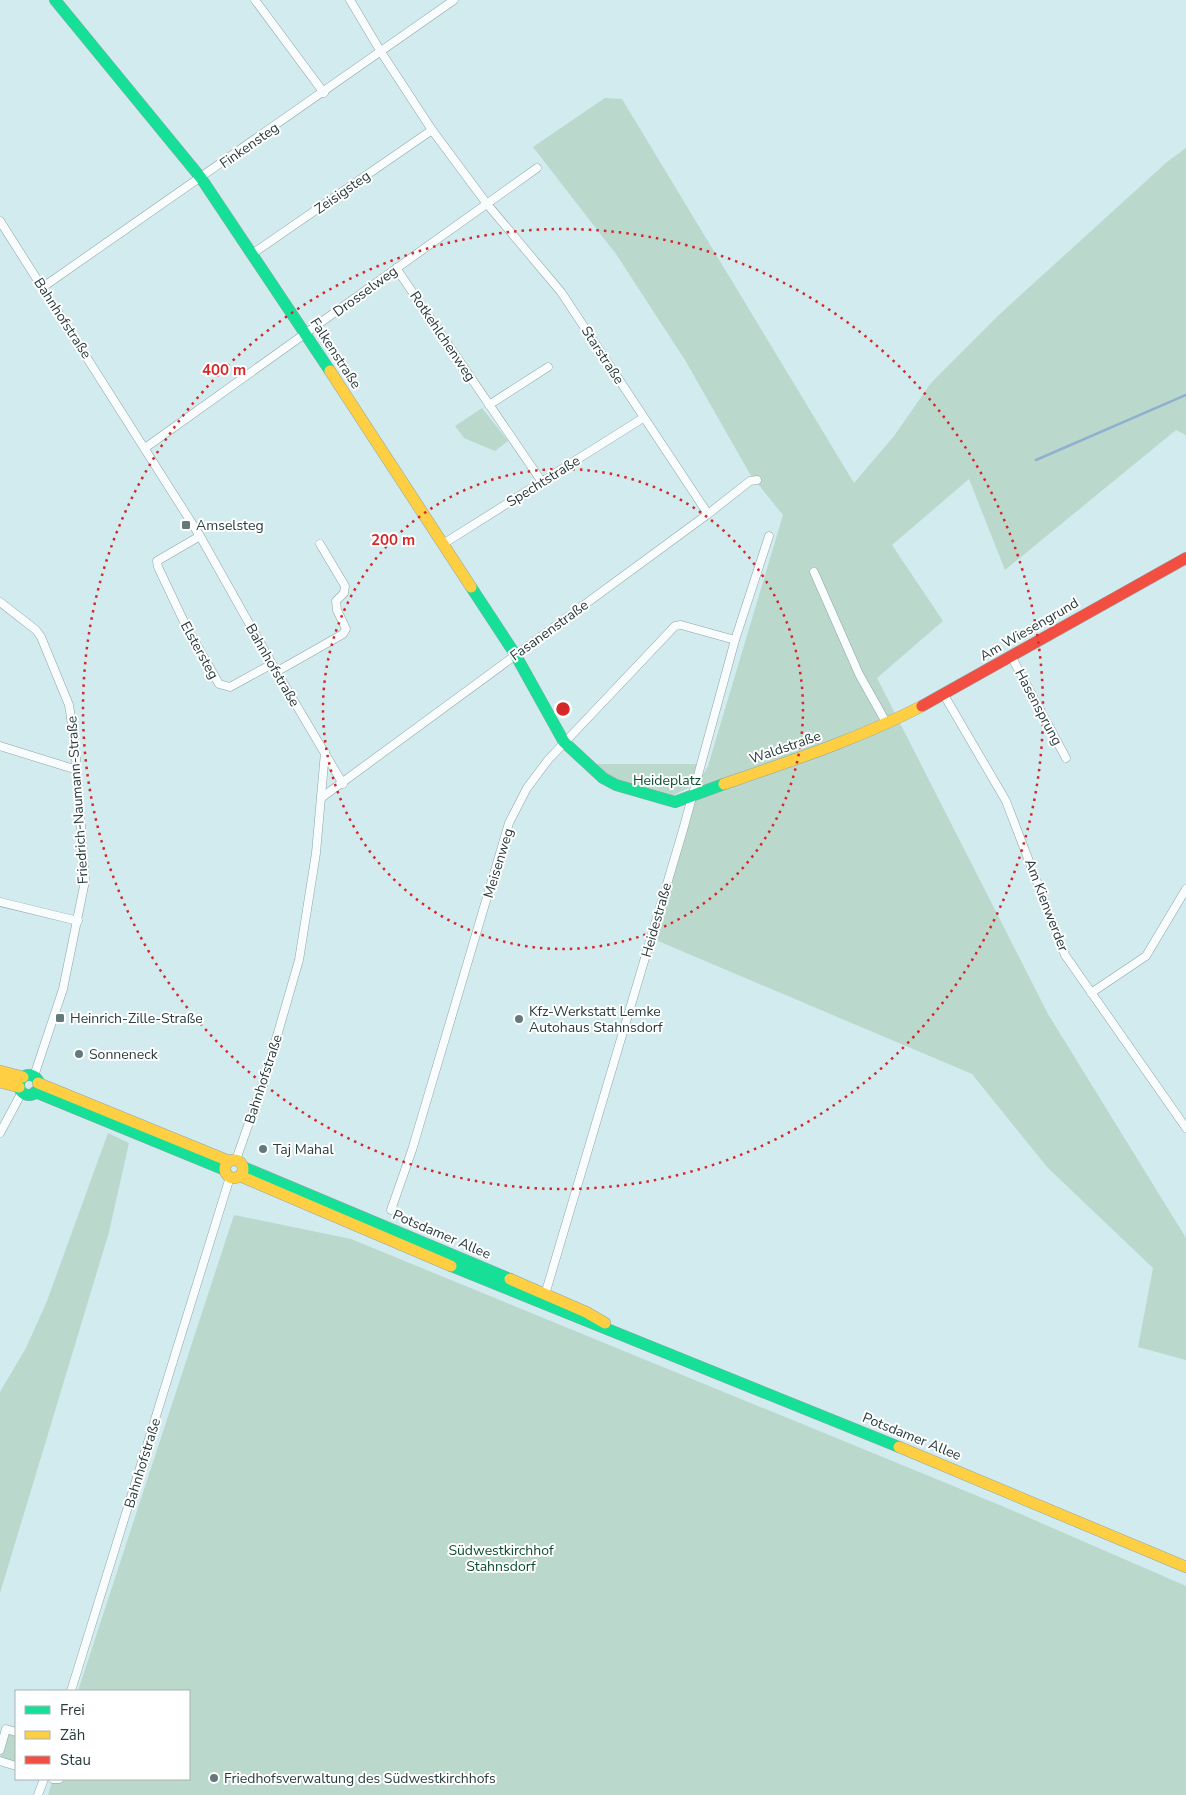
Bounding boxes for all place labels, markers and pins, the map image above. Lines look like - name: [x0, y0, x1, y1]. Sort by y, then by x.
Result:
- place label: Amselsteg: [196, 516, 264, 535]
- marker: Amselsteg: [180, 519, 192, 531]
- centre of rings: [554, 700, 572, 718]
- place label: Kfz-Werkstatt Lemke Autohaus Stahnsdorf: [529, 1002, 663, 1037]
- place label: Heinrich-Zille-Straße: [70, 1009, 203, 1028]
- marker: Heinrich-Zille-Straße: [54, 1012, 66, 1024]
- marker: Kfz-Werkstatt Lemke Autohaus Stahnsdorf: [513, 1013, 525, 1025]
- place label: Sonneneck: [89, 1045, 159, 1064]
- marker: Sonneneck: [73, 1048, 85, 1060]
- place label: Taj Mahal: [273, 1140, 334, 1159]
- marker: Taj Mahal: [257, 1143, 269, 1155]
- place label: Friedhofsverwaltung des Südwestkirchhofs: [224, 1769, 496, 1788]
- marker: Friedhofsverwaltung des Südwestkirchhofs: [208, 1772, 220, 1784]

